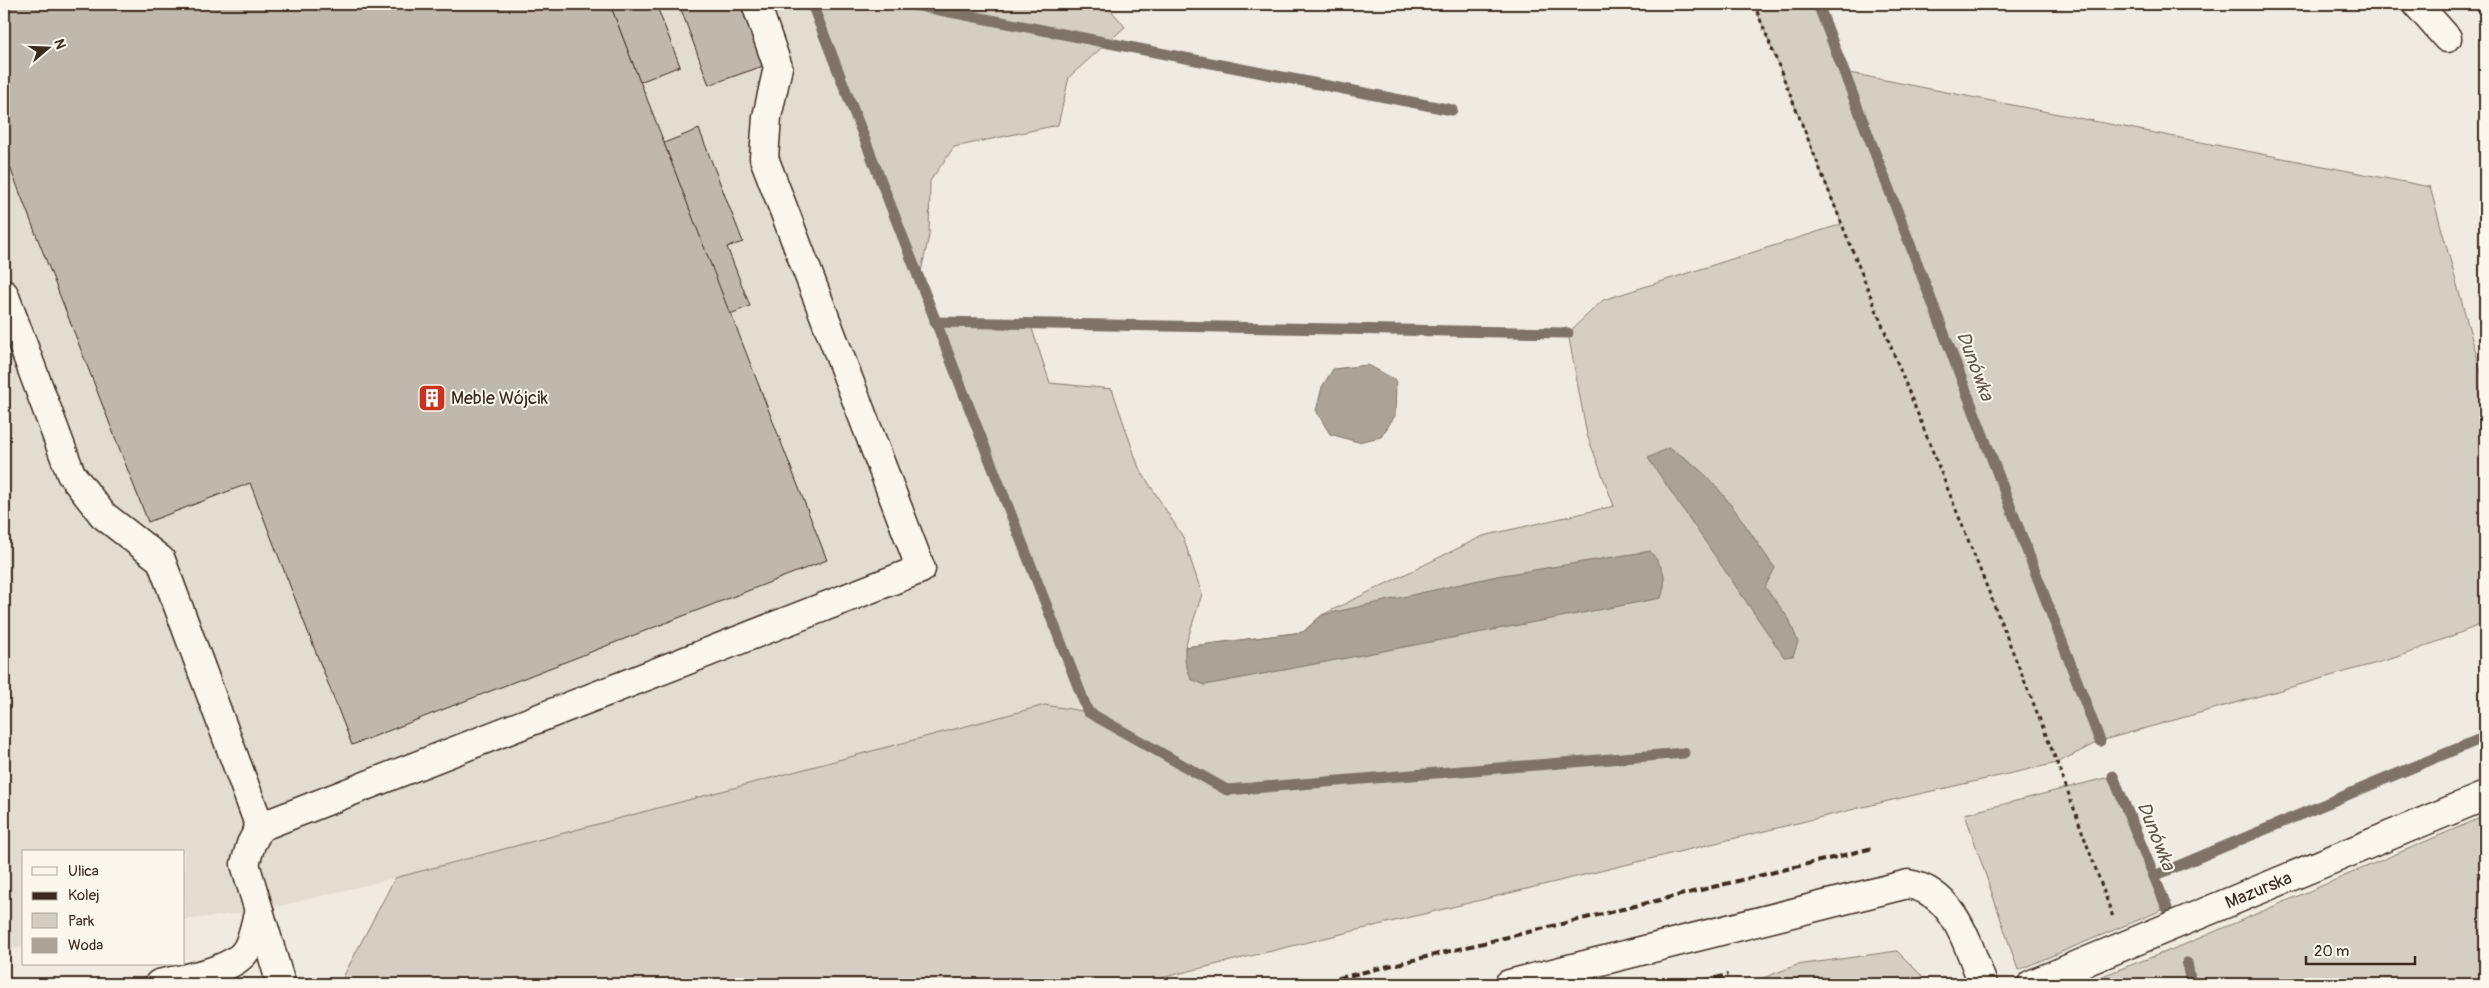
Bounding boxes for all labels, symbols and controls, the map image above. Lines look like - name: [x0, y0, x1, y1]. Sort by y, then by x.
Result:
- north arrow: [22, 22, 72, 72]
- text: N: [50, 37, 69, 51]
- water label: Dunówka: [1951, 328, 1999, 405]
- building icon: Meble Wójcik: [417, 383, 447, 413]
- place label: Meble Wójcik: [451, 387, 548, 410]
- water label: Dunówka: [2131, 798, 2181, 875]
- legend: [22, 850, 185, 966]
- text: Ulica: [68, 862, 99, 881]
- street label: Mazurska: [2221, 866, 2295, 914]
- text: Kolej: [68, 886, 100, 905]
- text: Park: [68, 912, 95, 931]
- scale bar: [2306, 933, 2415, 965]
- text: Woda: [68, 936, 103, 955]
- text: 20 m: [2314, 942, 2349, 961]

